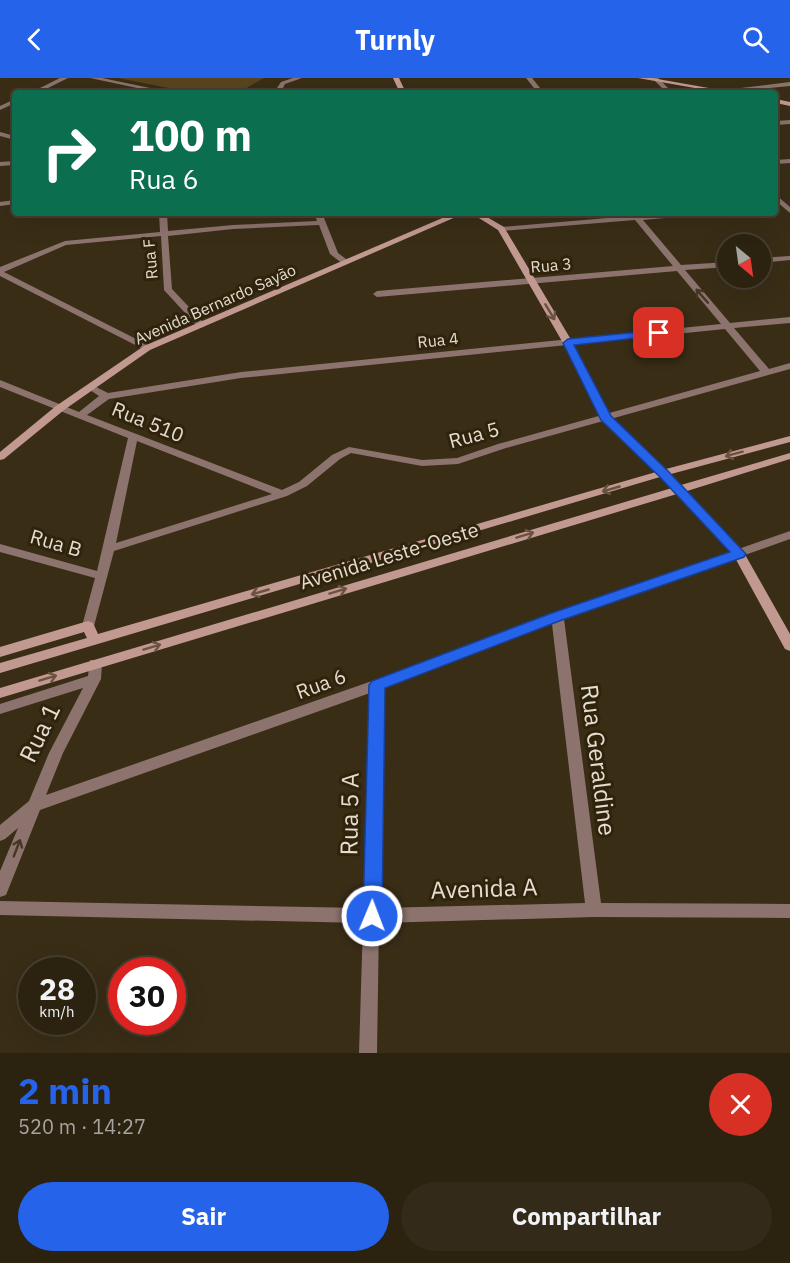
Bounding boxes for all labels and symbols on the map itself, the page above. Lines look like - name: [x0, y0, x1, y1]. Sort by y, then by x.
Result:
- north arrow: [717, 234, 771, 288]
- street label: Rua F: [138, 238, 162, 280]
- street label: Rua 3: [530, 253, 572, 277]
- street label: Avenida Bernardo Sayão: [131, 259, 299, 349]
- one-way arrow: [695, 289, 709, 304]
- one-way arrow: [544, 303, 556, 320]
- pin: [633, 307, 684, 358]
- street label: Rua 4: [416, 328, 460, 352]
- street label: Rua 510: [108, 395, 188, 448]
- street label: Rua 5: [445, 415, 502, 454]
- one-way arrow: [724, 449, 743, 461]
- one-way arrow: [602, 484, 621, 495]
- street label: Avenida Leste-Oeste: [296, 515, 482, 596]
- street label: Rua B: [27, 522, 85, 563]
- one-way arrow: [515, 529, 534, 540]
- one-way arrow: [328, 585, 347, 596]
- one-way arrow: [251, 587, 270, 598]
- one-way arrow: [142, 641, 161, 652]
- street label: Rua 6: [292, 662, 350, 705]
- one-way arrow: [38, 672, 57, 683]
- street label: Rua Geraldine: [574, 682, 624, 837]
- street label: Rua 1: [11, 698, 67, 767]
- street label: Rua 5 A: [332, 772, 366, 856]
- one-way arrow: [12, 839, 23, 858]
- street label: Avenida A: [430, 870, 538, 906]
- position arrow: [340, 884, 404, 948]
- speed limit sign: 30: [108, 957, 186, 1035]

